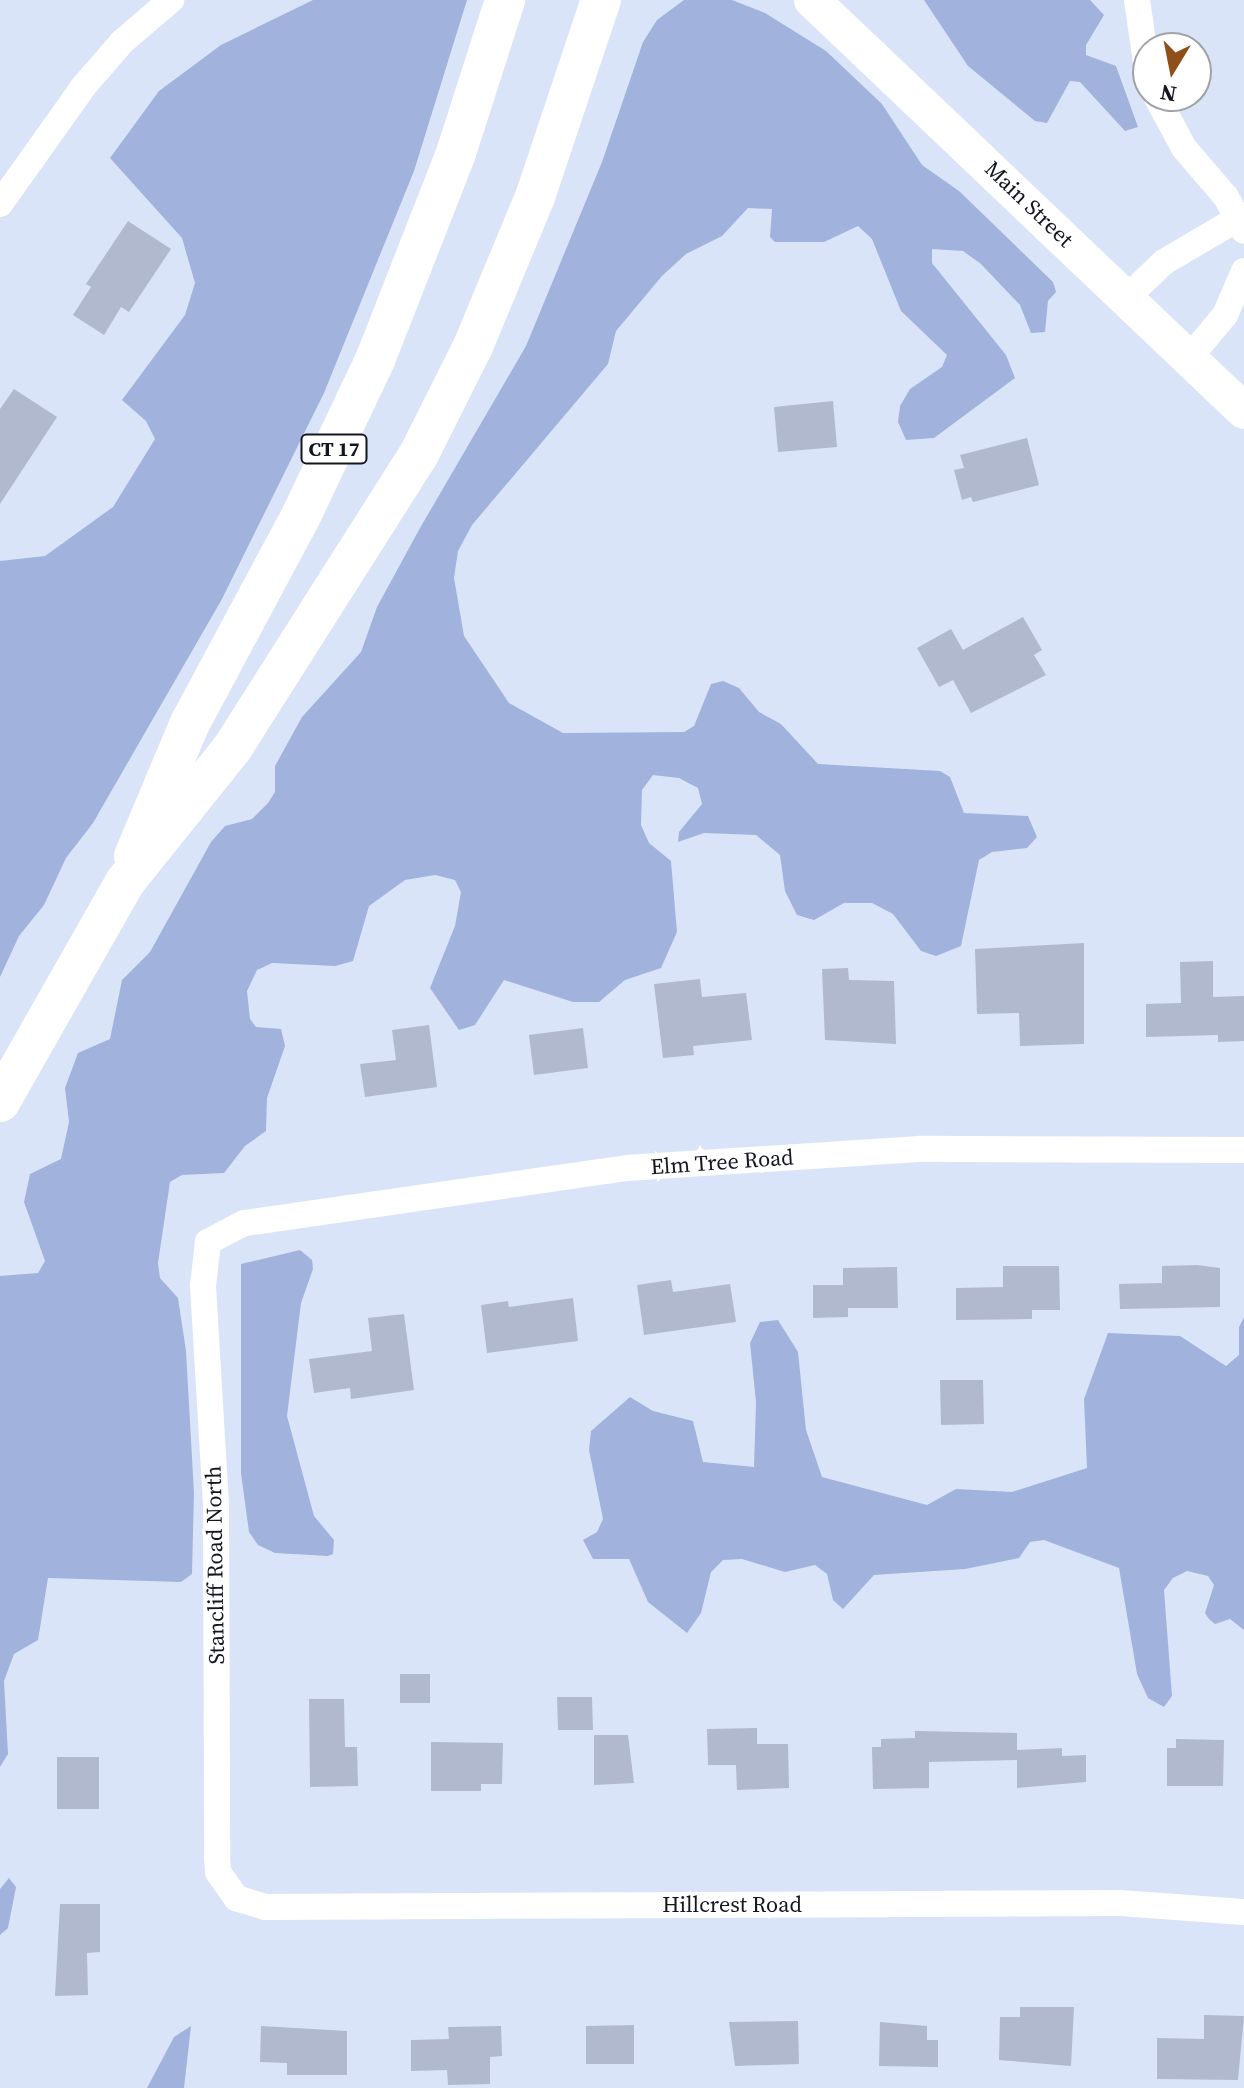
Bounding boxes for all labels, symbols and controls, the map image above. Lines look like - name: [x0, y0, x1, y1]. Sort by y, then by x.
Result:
- north arrow: [1132, 32, 1212, 112]
- text: N: [1158, 78, 1179, 110]
- street label: Main Street: [979, 155, 1079, 253]
- road number: CT 17: [300, 433, 368, 465]
- street label: Elm Tree Road: [649, 1144, 795, 1180]
- street label: Stancliff Road North: [200, 1465, 230, 1665]
- street label: Hillcrest Road: [662, 1892, 802, 1918]

